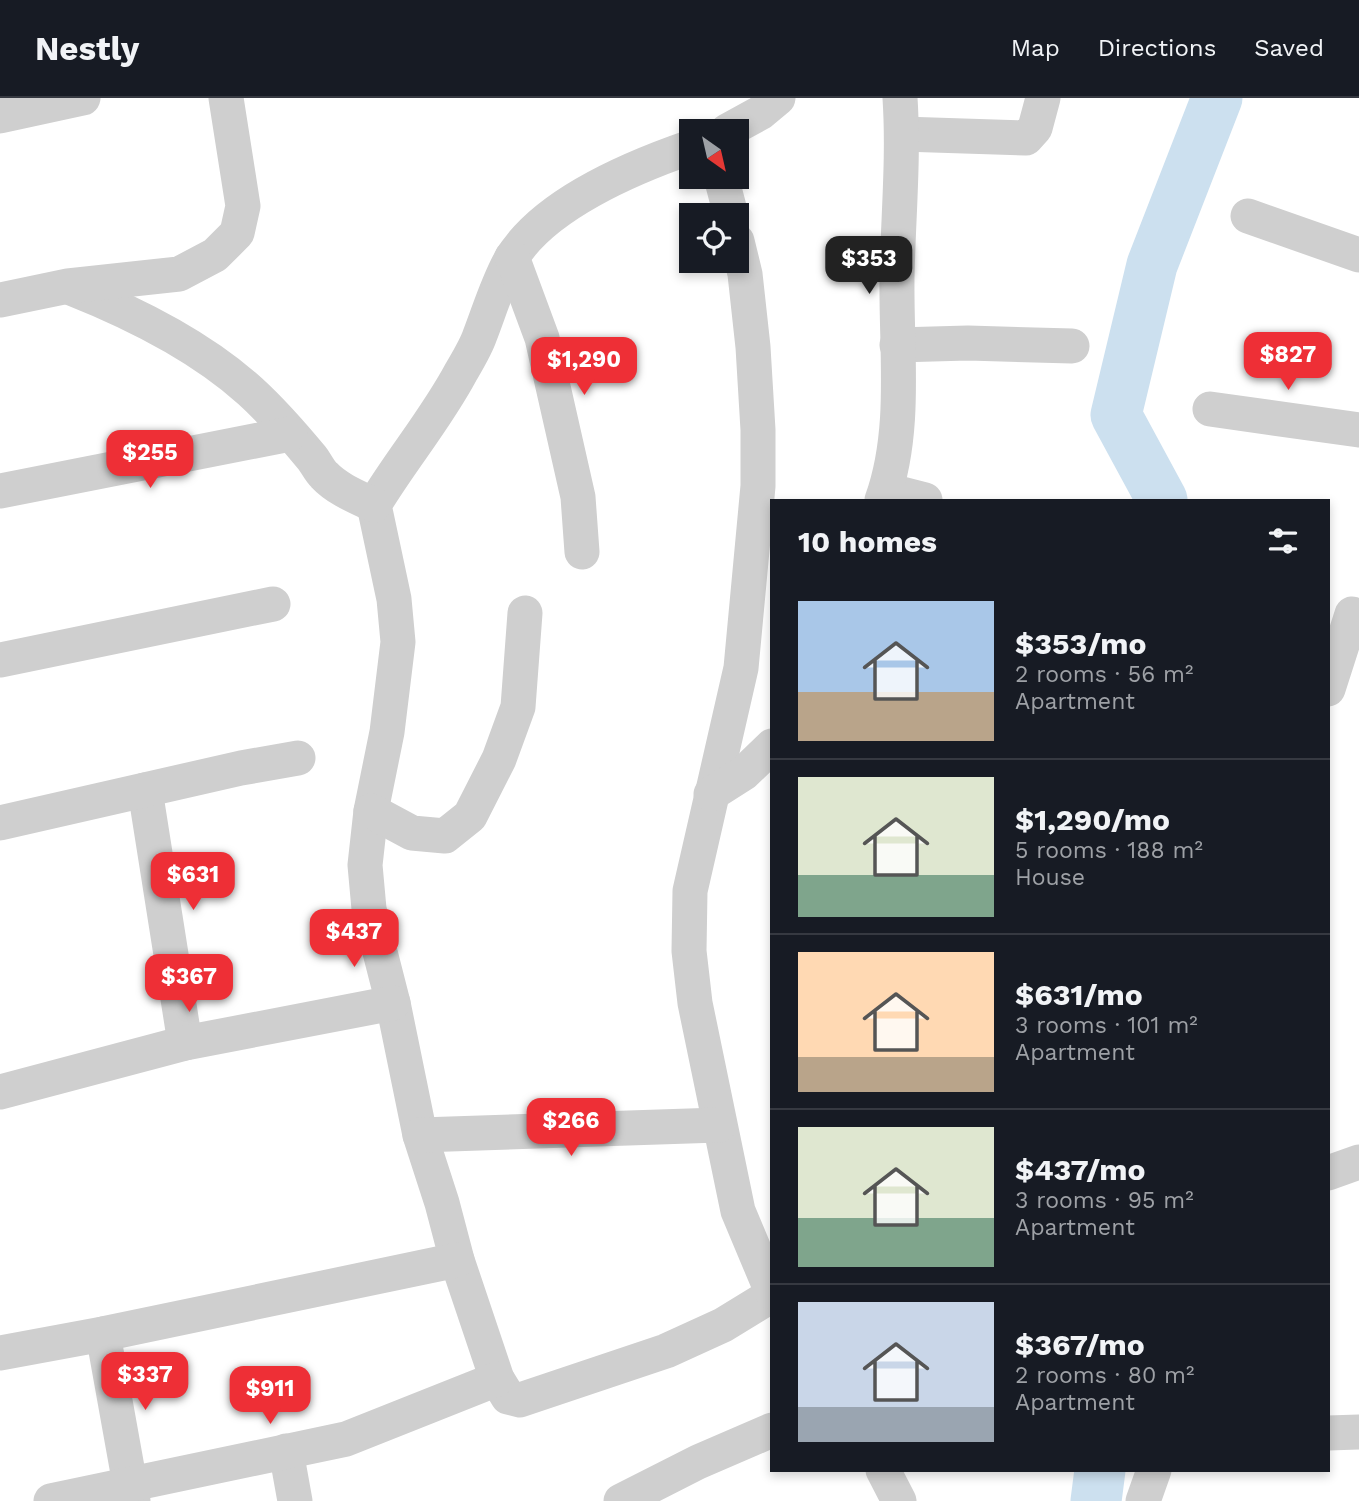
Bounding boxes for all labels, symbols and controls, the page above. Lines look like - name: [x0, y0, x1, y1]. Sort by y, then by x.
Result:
- text: Nestly: [35, 29, 139, 68]
- text: Map: [1011, 34, 1060, 62]
- text: Directions: [1098, 34, 1216, 62]
- text: Saved: [1254, 34, 1324, 62]
- north arrow: [679, 119, 749, 189]
- map controls: [679, 119, 749, 273]
- button: locate: [679, 203, 749, 273]
- pin: $353: [828, 236, 910, 296]
- text: $353: [841, 245, 897, 272]
- pin: $827: [1247, 332, 1329, 392]
- pin: $1,290: [527, 338, 641, 397]
- text: $827: [1260, 341, 1316, 368]
- text: $1,290: [547, 346, 621, 373]
- pin: $255: [109, 430, 191, 490]
- text: $255: [122, 439, 178, 466]
- icon: filters: [1264, 522, 1302, 560]
- text: 10 homes: [798, 524, 937, 559]
- text: $353/mo: [1015, 626, 1147, 661]
- icon: home: [854, 629, 938, 713]
- text: 2 rooms · 56 m²: [1015, 661, 1193, 688]
- text: Apartment: [1015, 688, 1135, 715]
- text: $1,290/mo: [1015, 802, 1170, 837]
- icon: home: [854, 805, 938, 889]
- text: 5 rooms · 188 m²: [1015, 837, 1203, 864]
- pin: $631: [152, 852, 234, 912]
- text: $631: [167, 861, 219, 888]
- text: House: [1015, 864, 1085, 891]
- pin: $437: [313, 910, 395, 969]
- text: $437: [326, 918, 382, 945]
- pin: $367: [148, 954, 230, 1014]
- text: $367: [161, 963, 217, 990]
- text: $631/mo: [1015, 977, 1143, 1012]
- icon: home: [854, 980, 938, 1064]
- text: 3 rooms · 101 m²: [1015, 1012, 1198, 1039]
- text: Apartment: [1015, 1039, 1135, 1066]
- pin: $266: [530, 1098, 612, 1158]
- text: $266: [543, 1107, 599, 1134]
- text: $437/mo: [1015, 1152, 1145, 1187]
- icon: home: [854, 1155, 938, 1239]
- text: 3 rooms · 95 m²: [1015, 1187, 1194, 1214]
- text: Apartment: [1015, 1214, 1135, 1241]
- text: $367/mo: [1015, 1327, 1145, 1362]
- icon: home: [854, 1330, 938, 1414]
- pin: $337: [104, 1352, 186, 1412]
- text: $337: [117, 1361, 173, 1388]
- text: 2 rooms · 80 m²: [1015, 1362, 1194, 1389]
- pin: $911: [229, 1366, 311, 1426]
- text: $911: [246, 1375, 294, 1402]
- text: Apartment: [1015, 1389, 1135, 1416]

